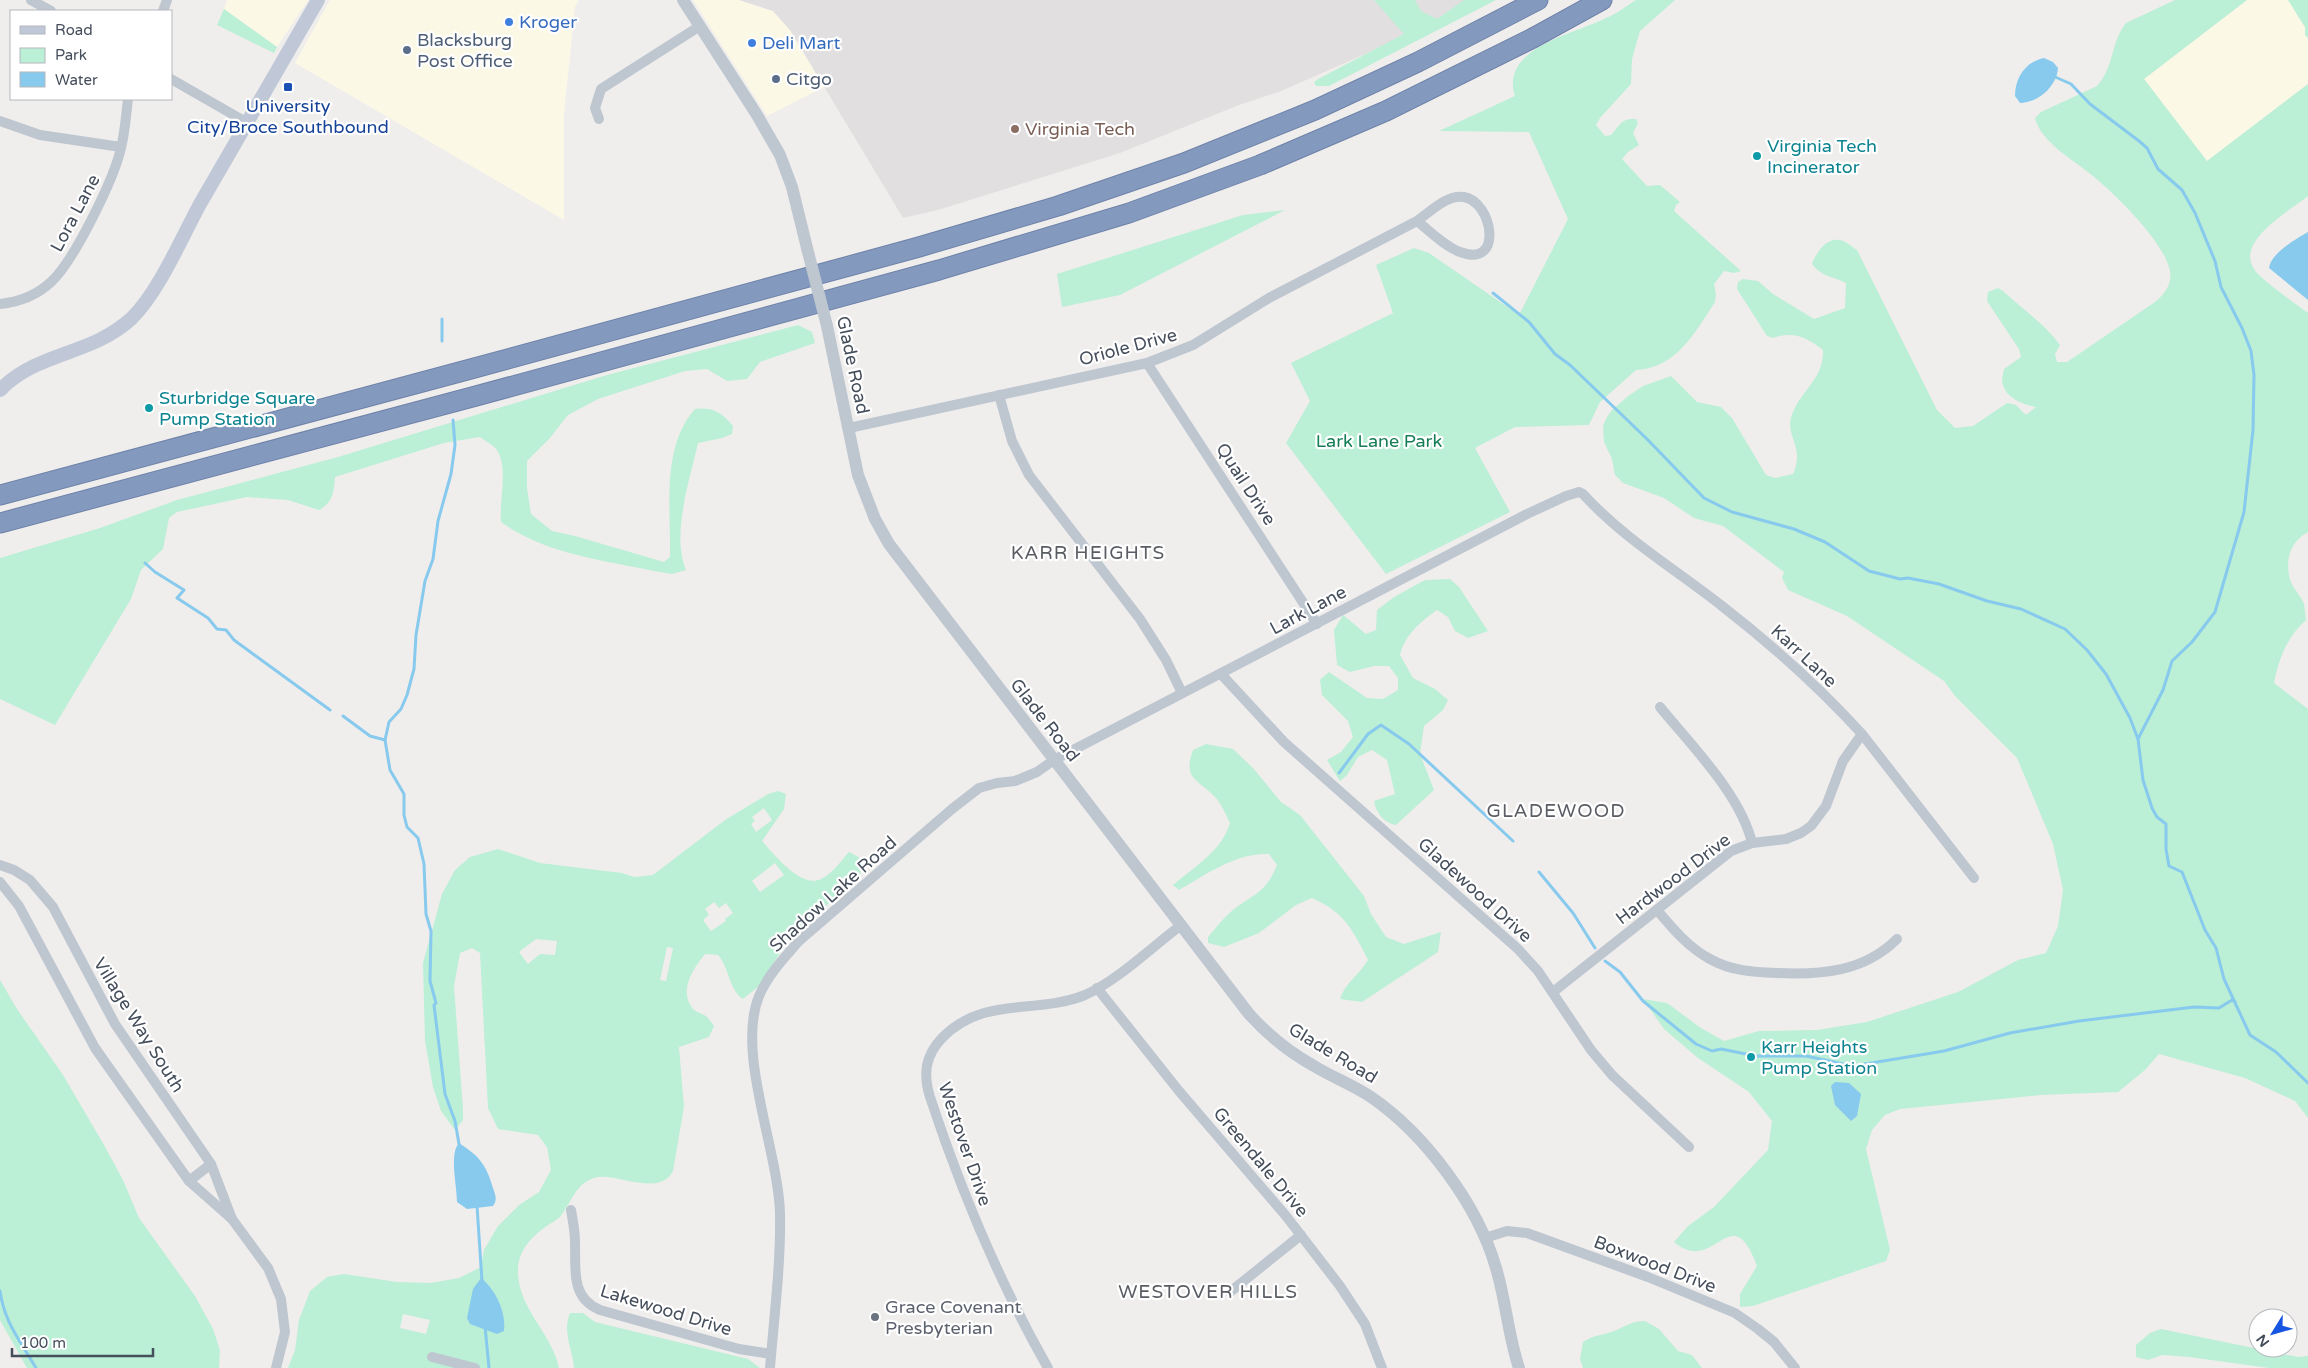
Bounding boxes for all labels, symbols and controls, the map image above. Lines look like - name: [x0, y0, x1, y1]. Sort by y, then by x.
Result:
- legend: [10, 10, 172, 100]
- place label: Kroger: [519, 11, 577, 33]
- marker: Kroger: [503, 16, 515, 28]
- text: Road: [55, 21, 93, 39]
- place label: Blacksburg Post Office: [417, 29, 513, 72]
- place label: Deli Mart: [762, 32, 840, 54]
- marker: Deli Mart: [746, 37, 758, 49]
- marker: Blacksburg Post Office: [401, 44, 413, 56]
- text: Park: [55, 46, 87, 64]
- place label: Citgo: [786, 68, 832, 90]
- text: Water: [55, 71, 98, 89]
- marker: Citgo: [770, 73, 782, 85]
- marker: University City/Broce Southbound: [282, 81, 294, 93]
- place label: University City/Broce Southbound: [187, 95, 389, 138]
- place label: Virginia Tech: [1025, 118, 1135, 140]
- marker: Virginia Tech: [1009, 123, 1021, 135]
- place label: Virginia Tech Incinerator: [1767, 135, 1877, 178]
- marker: Virginia Tech Incinerator: [1751, 150, 1763, 162]
- street label: Lora Lane: [45, 170, 105, 256]
- street label: Glade Road: [832, 314, 874, 416]
- street label: Oriole Drive: [1077, 323, 1179, 371]
- place label: Sturbridge Square Pump Station: [159, 387, 315, 430]
- marker: Sturbridge Square Pump Station: [143, 402, 155, 414]
- park label: Lark Lane Park: [1316, 430, 1442, 452]
- street label: Quail Drive: [1211, 439, 1281, 529]
- district label: KARR HEIGHTS: [1011, 542, 1165, 564]
- street label: Lark Lane: [1266, 581, 1350, 639]
- street label: Karr Lane: [1766, 620, 1842, 692]
- street label: Glade Road: [1006, 674, 1084, 766]
- district label: GLADEWOOD: [1487, 800, 1625, 822]
- street label: Hardwood Drive: [1611, 829, 1735, 929]
- street label: Shadow Lake Road: [765, 831, 901, 957]
- street label: Gladewood Drive: [1413, 833, 1537, 947]
- street label: Village Way South: [89, 954, 189, 1096]
- street label: Glade Road: [1285, 1018, 1381, 1088]
- place label: Karr Heights Pump Station: [1761, 1036, 1877, 1079]
- marker: Karr Heights Pump Station: [1745, 1051, 1757, 1063]
- street label: Westover Drive: [934, 1079, 996, 1209]
- street label: Greendale Drive: [1209, 1103, 1313, 1221]
- street label: Boxwood Drive: [1591, 1231, 1719, 1297]
- street label: Lakewood Drive: [597, 1280, 735, 1340]
- district label: WESTOVER HILLS: [1118, 1281, 1298, 1303]
- place label: Grace Covenant Presbyterian: [885, 1296, 1021, 1339]
- north arrow: [2248, 1308, 2298, 1358]
- marker: Grace Covenant Presbyterian: [869, 1311, 881, 1323]
- scale bar: [12, 1326, 154, 1358]
- text: N: [2253, 1331, 2273, 1350]
- text: 100 m: [20, 1334, 66, 1352]

